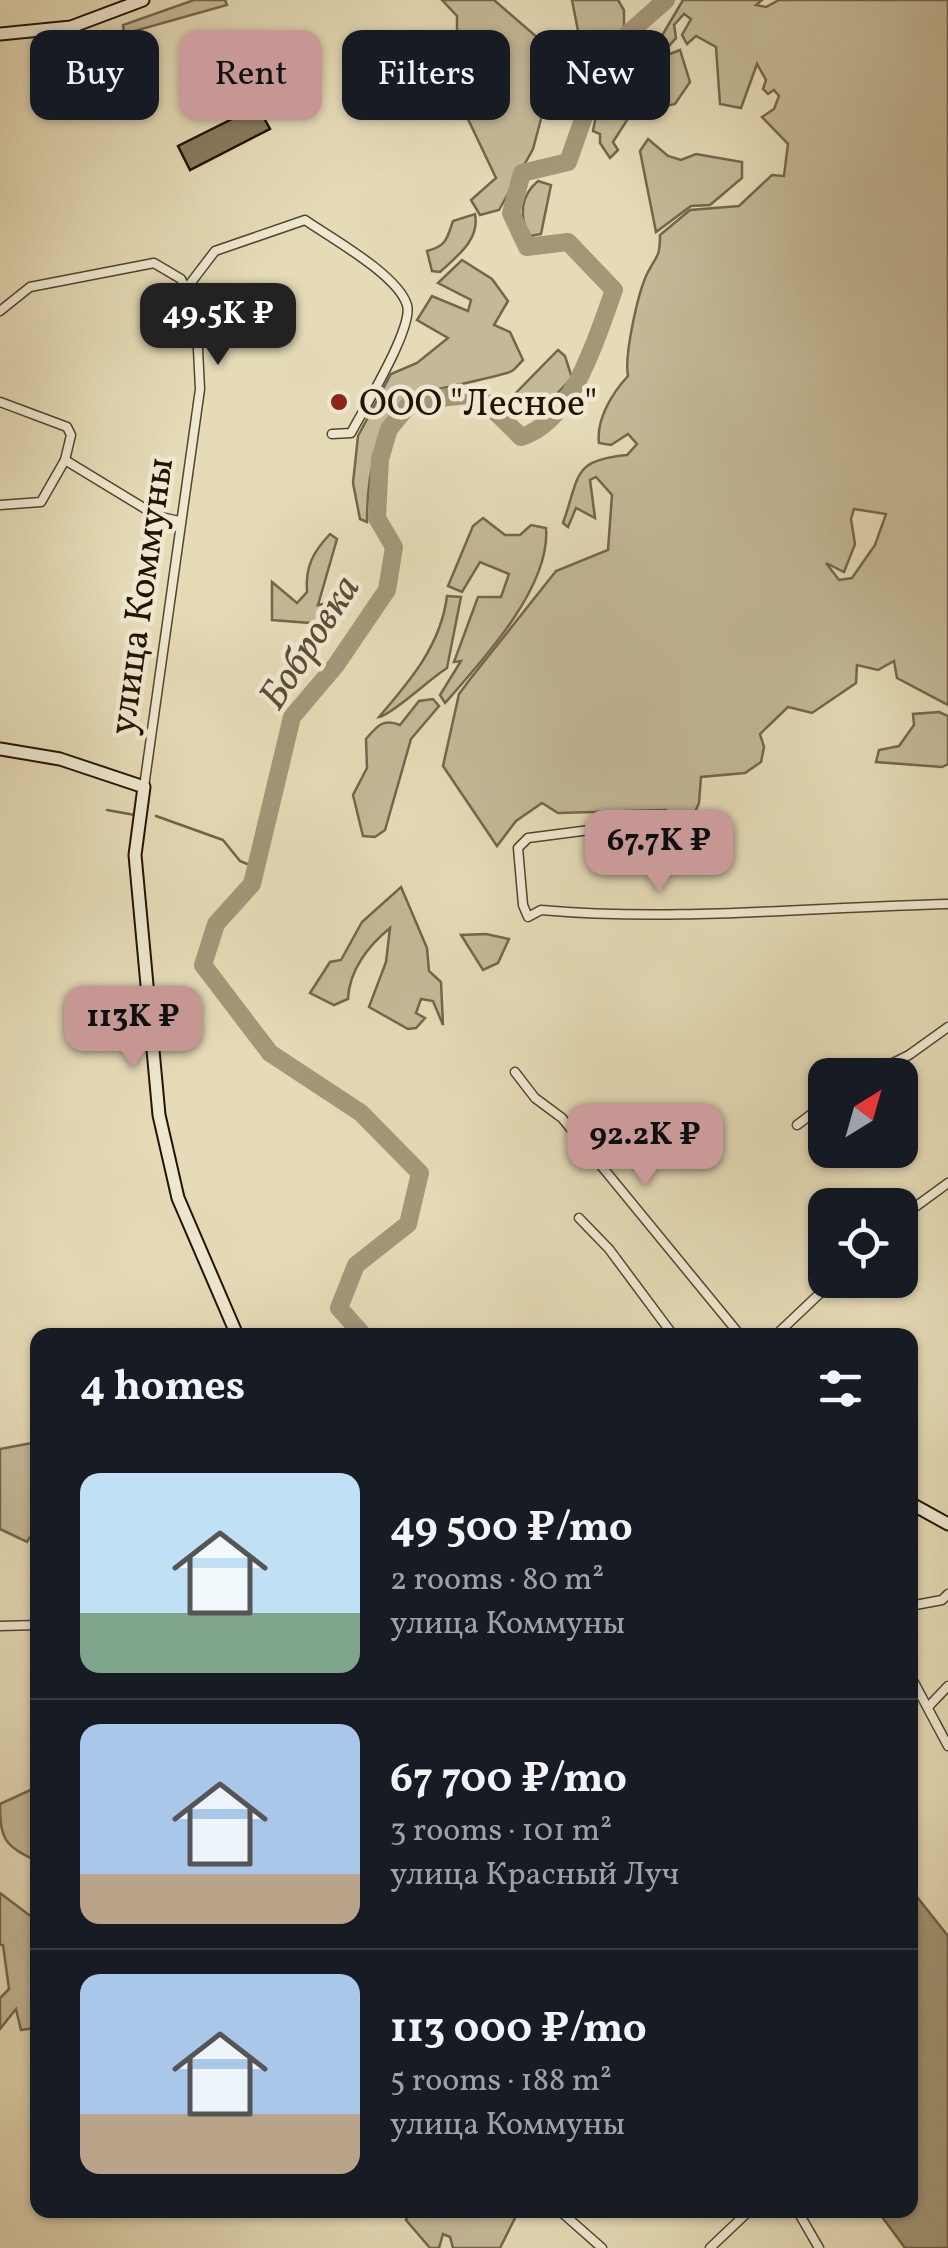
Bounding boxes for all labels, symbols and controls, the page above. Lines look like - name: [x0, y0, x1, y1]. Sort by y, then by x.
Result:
- chip: Buy: [30, 30, 159, 120]
- chip: Rent: [179, 30, 322, 120]
- chip: Filters: [342, 30, 510, 120]
- chip: New: [530, 30, 670, 120]
- pin: 49.5K ₽: [126, 283, 310, 368]
- text: 49.5K ₽: [162, 293, 274, 337]
- place label: ООО "Лесное": [359, 379, 597, 432]
- marker: ООО "Лесное": [328, 391, 350, 413]
- street label: улица Коммуны: [98, 455, 189, 738]
- water label: Бобровка: [247, 565, 376, 721]
- pin: 67.7K ₽: [567, 810, 751, 895]
- text: 67.7K ₽: [607, 820, 711, 864]
- pin: 113K ₽: [52, 986, 214, 1071]
- text: 113K ₽: [86, 996, 180, 1040]
- north arrow: [808, 1058, 918, 1168]
- map controls: [808, 1058, 918, 1298]
- pin: 92.2K ₽: [553, 1104, 737, 1189]
- text: 92.2K ₽: [589, 1114, 701, 1158]
- button: locate: [808, 1188, 918, 1298]
- text: 4 homes: [80, 1359, 245, 1418]
- icon: filters: [813, 1361, 868, 1416]
- text: 49 500 ₽/mo: [390, 1500, 633, 1559]
- icon: home: [160, 1513, 280, 1633]
- text: 2 rooms · 80 m²: [390, 1559, 604, 1603]
- text: улица Коммуны: [390, 1603, 625, 1647]
- text: 67 700 ₽/mo: [390, 1751, 627, 1810]
- icon: home: [160, 1764, 280, 1884]
- text: 3 rooms · 101 m²: [390, 1810, 612, 1854]
- text: улица Красный Луч: [390, 1854, 679, 1898]
- text: 113 000 ₽/mo: [390, 2001, 647, 2060]
- icon: home: [160, 2014, 280, 2134]
- text: 5 rooms · 188 m²: [390, 2060, 612, 2104]
- text: улица Коммуны: [390, 2104, 625, 2148]

